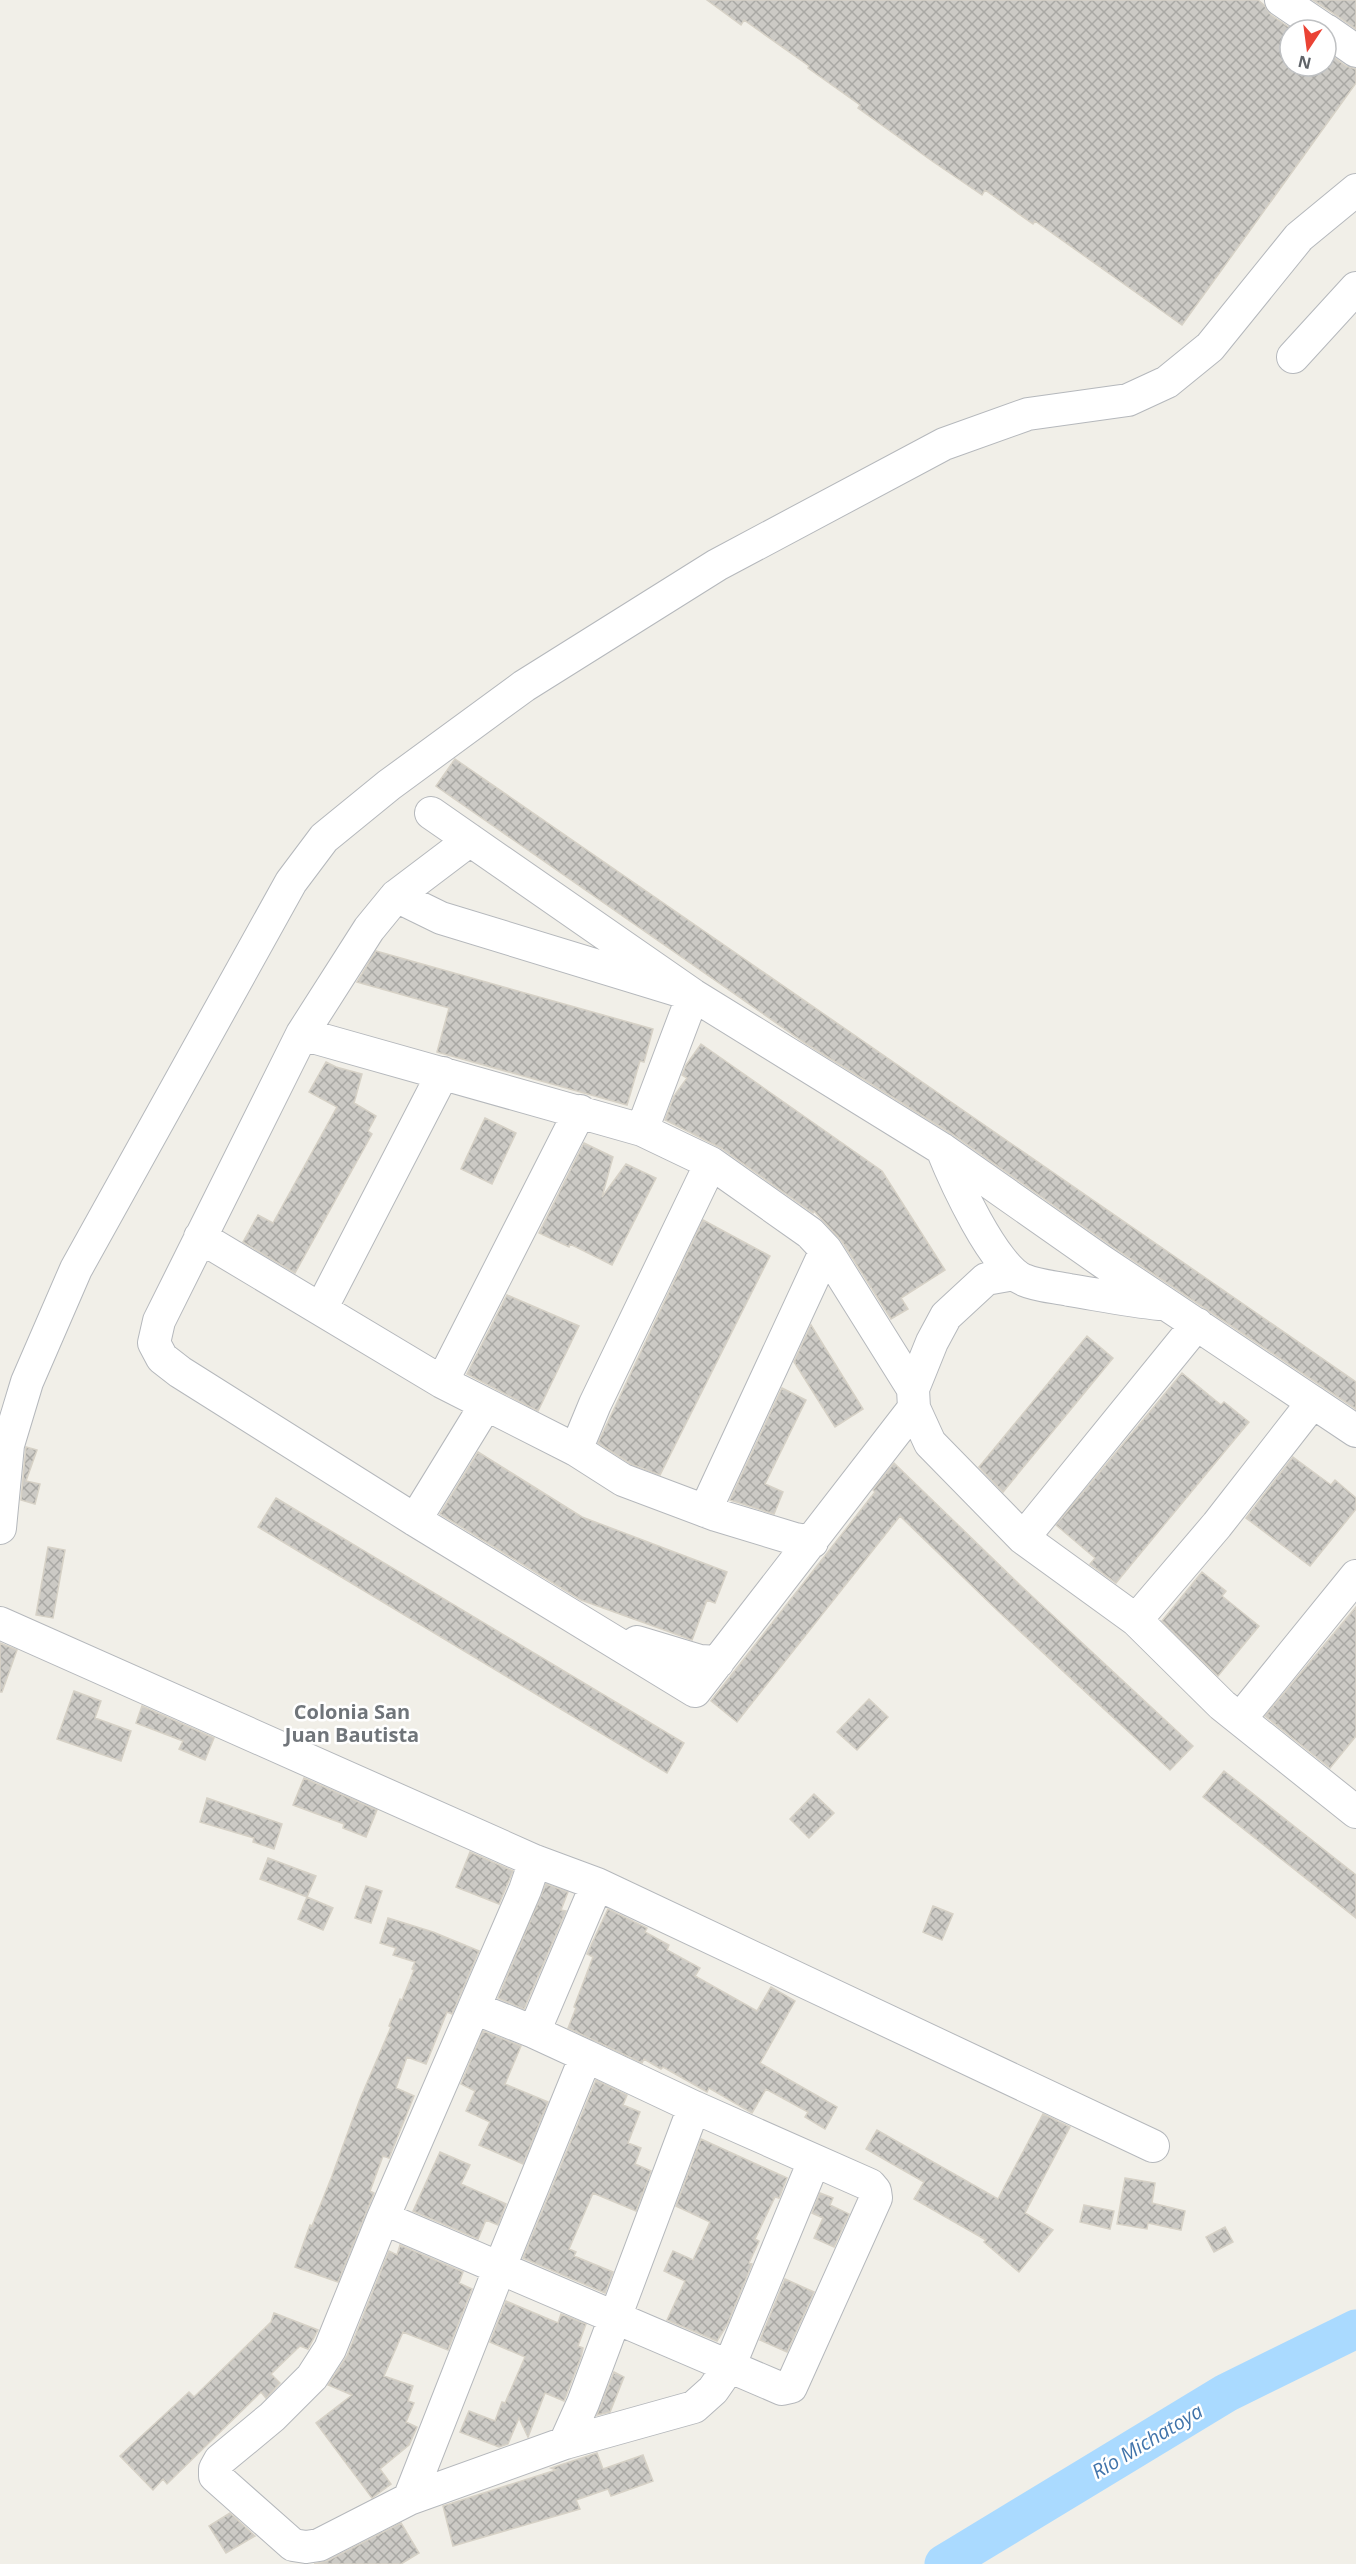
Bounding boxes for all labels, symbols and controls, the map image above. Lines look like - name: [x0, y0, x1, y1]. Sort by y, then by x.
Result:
- north arrow: [1278, 18, 1338, 78]
- text: N: [1296, 50, 1313, 75]
- district label: Colonia San Juan Bautista: [283, 1698, 419, 1748]
- water label: Río Michatoya: [1086, 2397, 1208, 2485]

